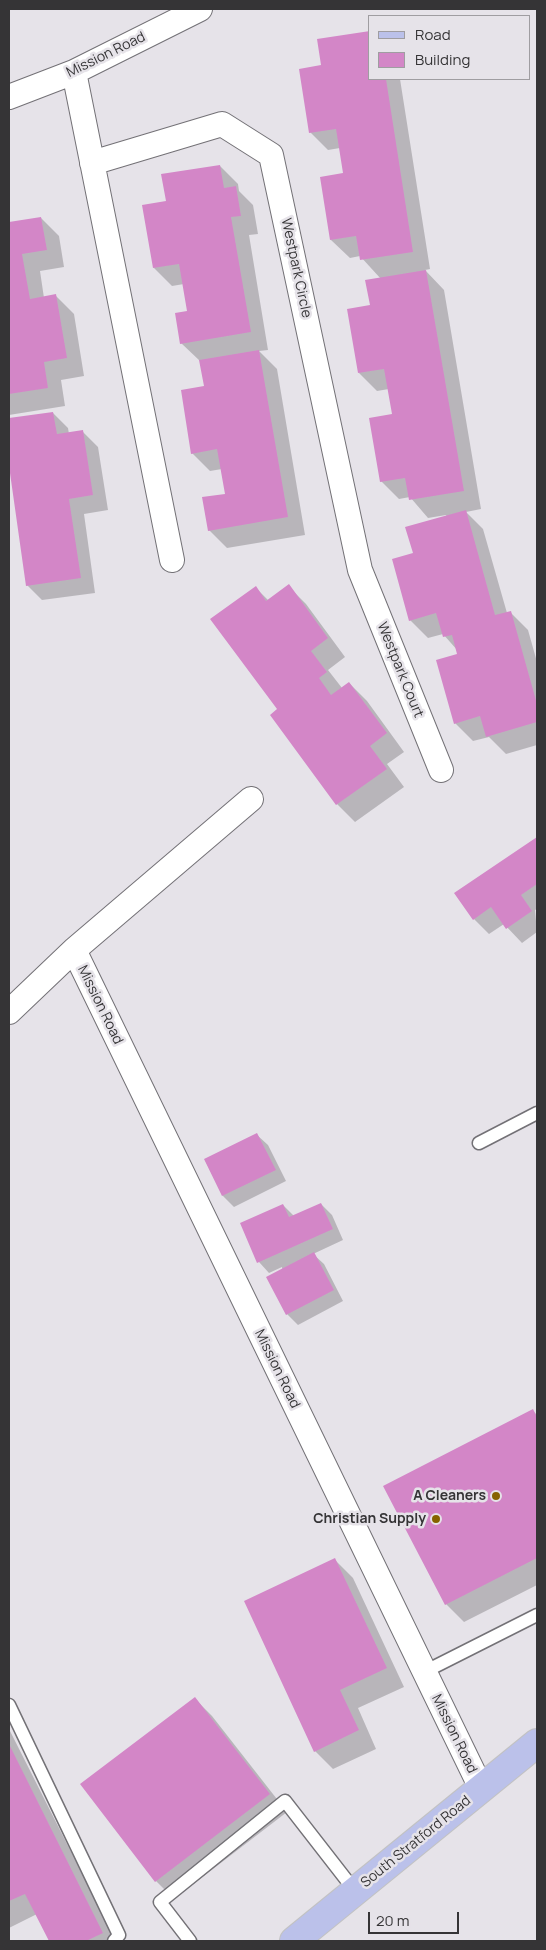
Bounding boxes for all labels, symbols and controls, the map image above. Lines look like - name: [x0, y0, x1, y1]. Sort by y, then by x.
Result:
- legend: [368, 15, 531, 80]
- text: Road: [415, 24, 451, 45]
- street label: Mission Road: [64, 29, 148, 81]
- text: Building: [415, 49, 470, 70]
- street label: Westpark Circle: [277, 217, 315, 319]
- street label: Westpark Court: [373, 620, 427, 720]
- street label: Mission Road: [74, 963, 126, 1047]
- street label: Mission Road: [251, 1327, 303, 1411]
- place label: A Cleaners: [413, 1488, 486, 1504]
- marker: A Cleaners: [490, 1490, 502, 1502]
- place label: Christian Supply: [313, 1511, 426, 1527]
- marker: Christian Supply: [430, 1513, 442, 1525]
- street label: Mission Road: [428, 1692, 480, 1776]
- street label: South Stratford Road: [358, 1793, 474, 1891]
- scale bar: [371, 1902, 462, 1934]
- text: 20 m: [376, 1910, 409, 1931]

